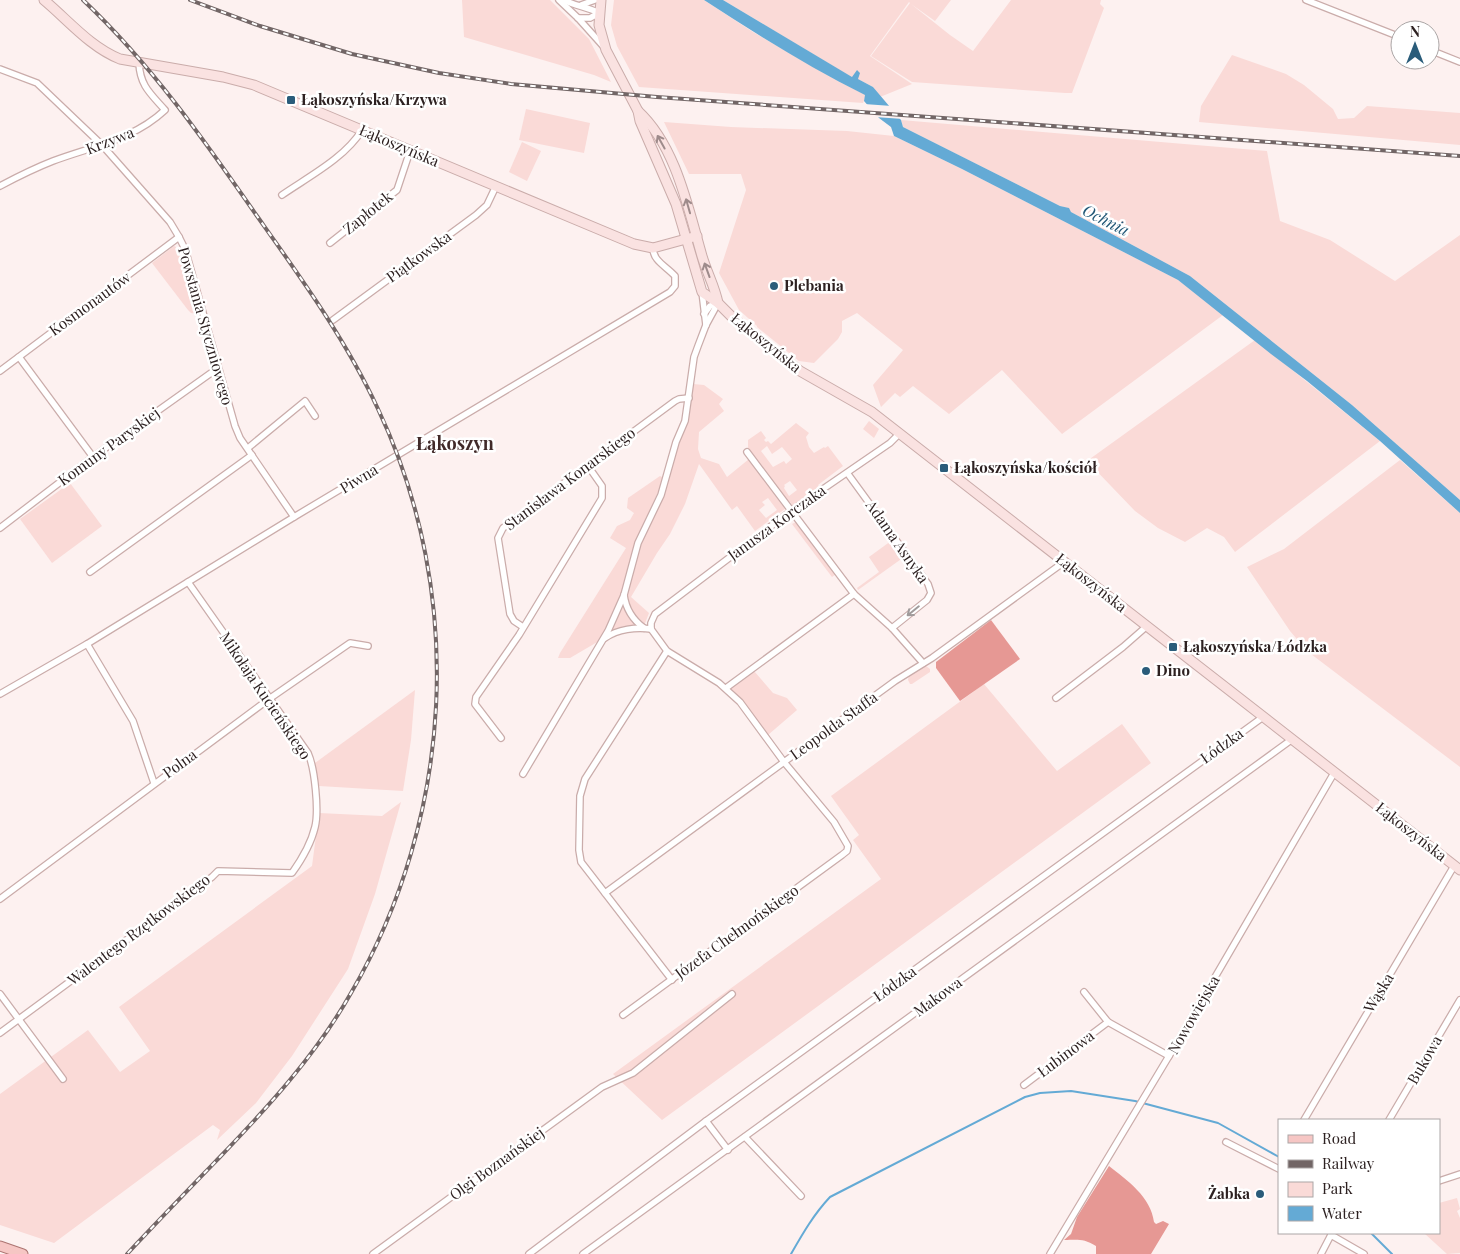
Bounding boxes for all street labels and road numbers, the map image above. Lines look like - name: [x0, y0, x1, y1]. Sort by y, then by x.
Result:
- street label: Łąkoszyńska: [356, 119, 443, 171]
- street label: Krzywa: [83, 122, 137, 158]
- street label: Zapłotek: [338, 186, 397, 238]
- street label: Piątkowska: [382, 226, 455, 287]
- street label: Powstania Styczniowego: [174, 244, 238, 407]
- street label: Kosmonautów: [45, 267, 135, 340]
- street label: Łąkoszyńska: [727, 308, 806, 377]
- street label: Komuny Paryskiej: [54, 403, 163, 490]
- street label: Stanisława Konarskiego: [500, 422, 639, 534]
- street label: Piwna: [336, 459, 382, 497]
- street label: Janusza Korczaka: [723, 480, 830, 565]
- street label: Adama Asnyka: [861, 495, 934, 587]
- street label: Łąkoszyńska: [1052, 548, 1132, 617]
- street label: Mikołaja Kucieńskiego: [216, 628, 316, 763]
- street label: Leopolda Staffa: [786, 686, 882, 764]
- street label: Łódzka: [1196, 723, 1247, 768]
- street label: Polna: [158, 744, 201, 782]
- street label: Łąkoszyńska: [1372, 797, 1452, 866]
- street label: Walentego Rzętkowskiego: [62, 869, 214, 990]
- street label: Józefa Chełmońskiego: [670, 880, 802, 983]
- street label: Łódzka: [869, 961, 920, 1006]
- street label: Wąska: [1358, 969, 1398, 1017]
- street label: Nowowiejska: [1163, 971, 1224, 1058]
- street label: Makowa: [909, 972, 966, 1021]
- street label: Łubinowa: [1033, 1025, 1098, 1081]
- street label: Bukowa: [1402, 1031, 1446, 1087]
- street label: Olgi Boznańskiej: [445, 1122, 548, 1204]

